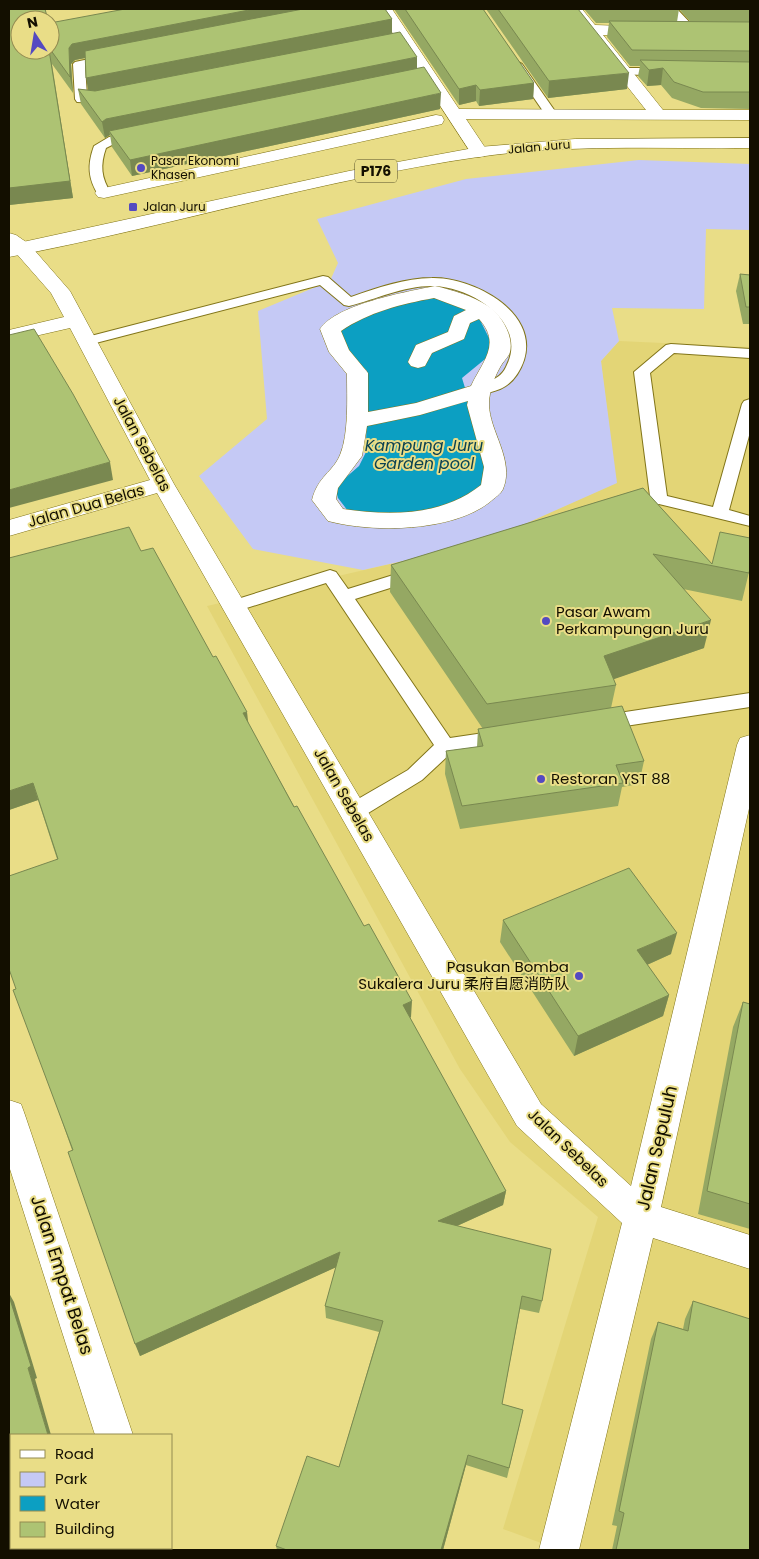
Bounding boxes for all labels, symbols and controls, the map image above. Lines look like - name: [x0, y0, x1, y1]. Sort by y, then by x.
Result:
- north arrow: [10, 10, 60, 60]
- text: N: [25, 11, 40, 33]
- street label: Jalan Juru: [507, 135, 571, 158]
- place label: Pasar Ekonomi Khasen: [151, 152, 239, 183]
- road number: P176: [355, 160, 397, 182]
- marker: Pasar Ekonomi Khasen: [135, 162, 147, 174]
- place label: Jalan Juru: [143, 198, 206, 215]
- marker: Jalan Juru: [127, 201, 139, 213]
- street label: Jalan Sebelas: [109, 393, 176, 495]
- water label: Kampung Juru Garden pool: [365, 434, 483, 475]
- street label: Jalan Dua Belas: [25, 479, 147, 532]
- place label: Pasar Awam Perkampungan Juru: [556, 601, 709, 639]
- marker: Pasar Awam Perkampungan Juru: [540, 615, 552, 627]
- street label: Jalan Sebelas: [309, 744, 380, 845]
- place label: Restoran YST 88: [551, 768, 670, 789]
- marker: Restoran YST 88: [535, 773, 547, 785]
- place label: Pasukan Bomba Sukalera Juru 柔府自愿消防队: [358, 956, 569, 994]
- marker: Pasukan Bomba Sukalera Juru 柔府自愿消防队: [573, 970, 585, 982]
- street label: Jalan Sepuluh: [630, 1083, 683, 1213]
- street label: Jalan Sebelas: [523, 1104, 613, 1192]
- street label: Jalan Empat Belas: [25, 1192, 100, 1358]
- legend: [10, 1434, 172, 1549]
- text: Road: [55, 1443, 94, 1464]
- text: Park: [55, 1468, 87, 1489]
- text: Water: [55, 1493, 101, 1514]
- text: Building: [55, 1518, 115, 1539]

